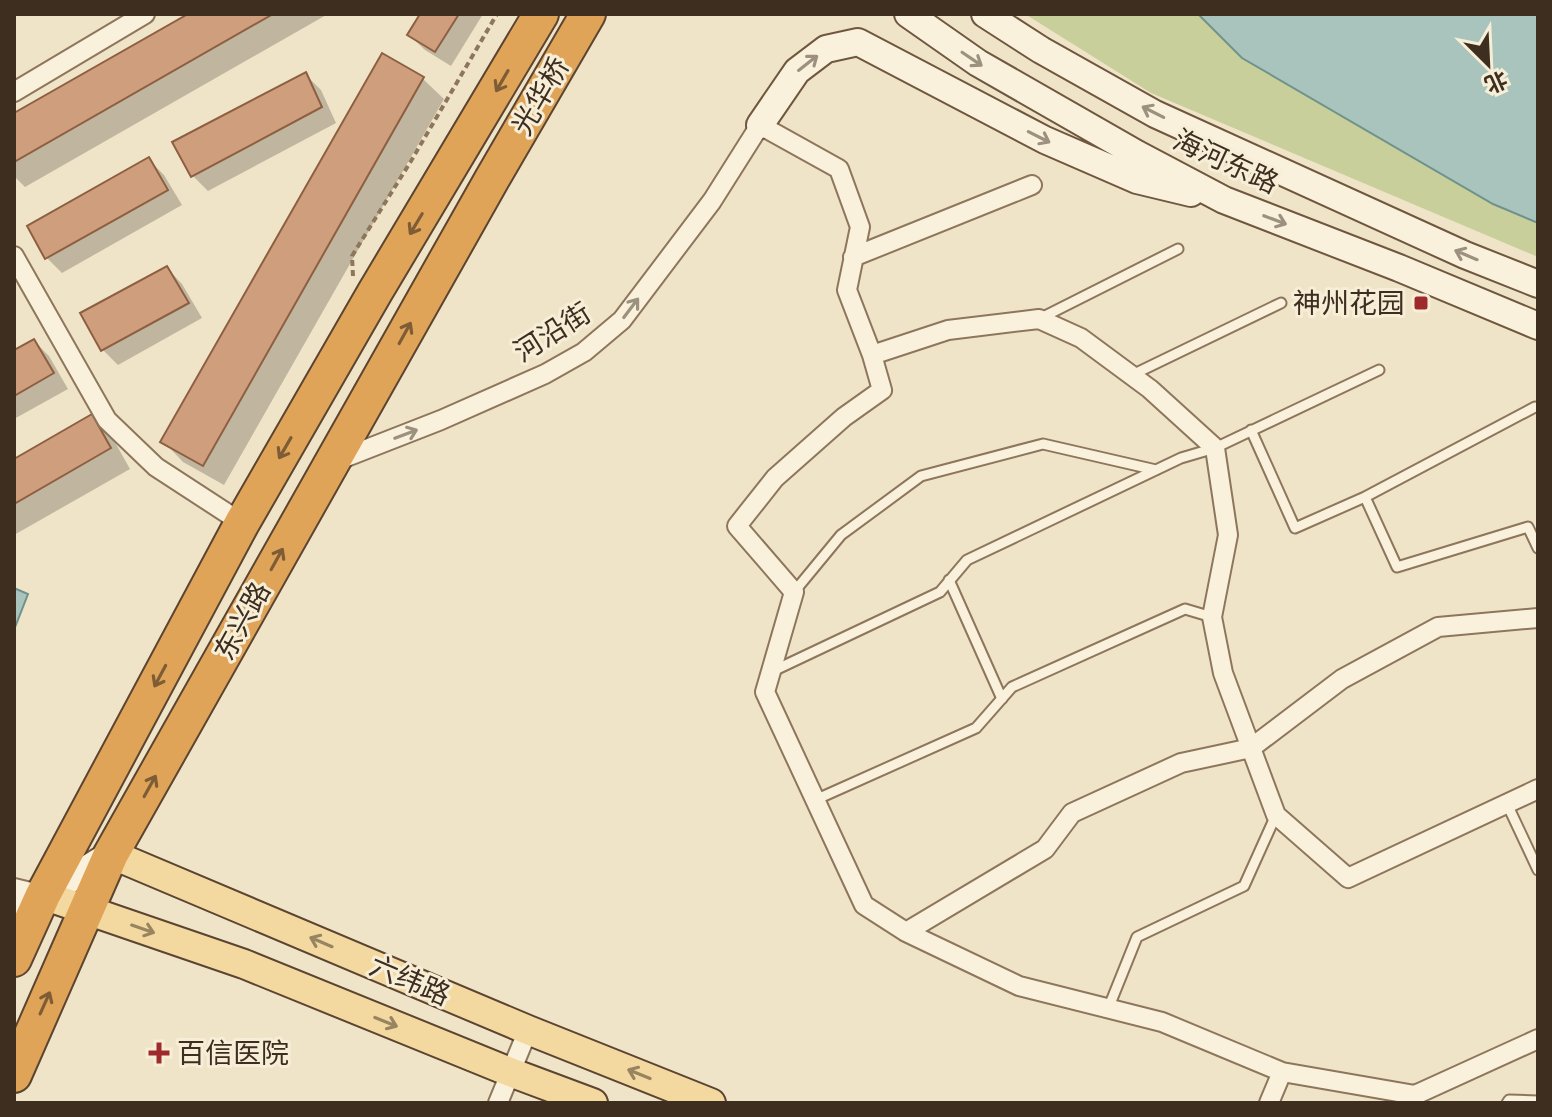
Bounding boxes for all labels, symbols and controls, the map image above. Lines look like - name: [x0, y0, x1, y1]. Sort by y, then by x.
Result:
- north arrow: [1448, 24, 1528, 104]
- one-way arrow: [960, 50, 982, 67]
- street label: 光华桥: [505, 52, 576, 141]
- one-way arrow: [797, 55, 818, 72]
- text: 北: [1480, 65, 1511, 99]
- one-way arrow: [494, 69, 510, 92]
- one-way arrow: [1141, 104, 1165, 119]
- street label: 海河东路: [1168, 123, 1284, 200]
- one-way arrow: [1026, 130, 1050, 145]
- one-way arrow: [408, 212, 424, 235]
- one-way arrow: [1262, 214, 1287, 228]
- one-way arrow: [1454, 246, 1479, 261]
- place label: 神州花园: [1293, 287, 1405, 320]
- marker: 神州花园: [1412, 294, 1430, 312]
- street label: 河沿街: [508, 296, 597, 369]
- one-way arrow: [622, 298, 639, 319]
- one-way arrow: [397, 322, 413, 345]
- one-way arrow: [393, 426, 418, 440]
- one-way arrow: [277, 436, 292, 460]
- one-way arrow: [269, 548, 285, 571]
- street label: 东兴路: [208, 577, 277, 666]
- one-way arrow: [152, 664, 167, 688]
- one-way arrow: [142, 775, 158, 798]
- one-way arrow: [130, 922, 155, 937]
- one-way arrow: [309, 934, 334, 949]
- street label: 六纬路: [365, 949, 455, 1012]
- one-way arrow: [38, 991, 53, 1015]
- one-way arrow: [373, 1015, 398, 1030]
- place label: 百信医院: [177, 1037, 289, 1070]
- marker: 百信医院: [148, 1042, 170, 1064]
- one-way arrow: [627, 1066, 652, 1080]

